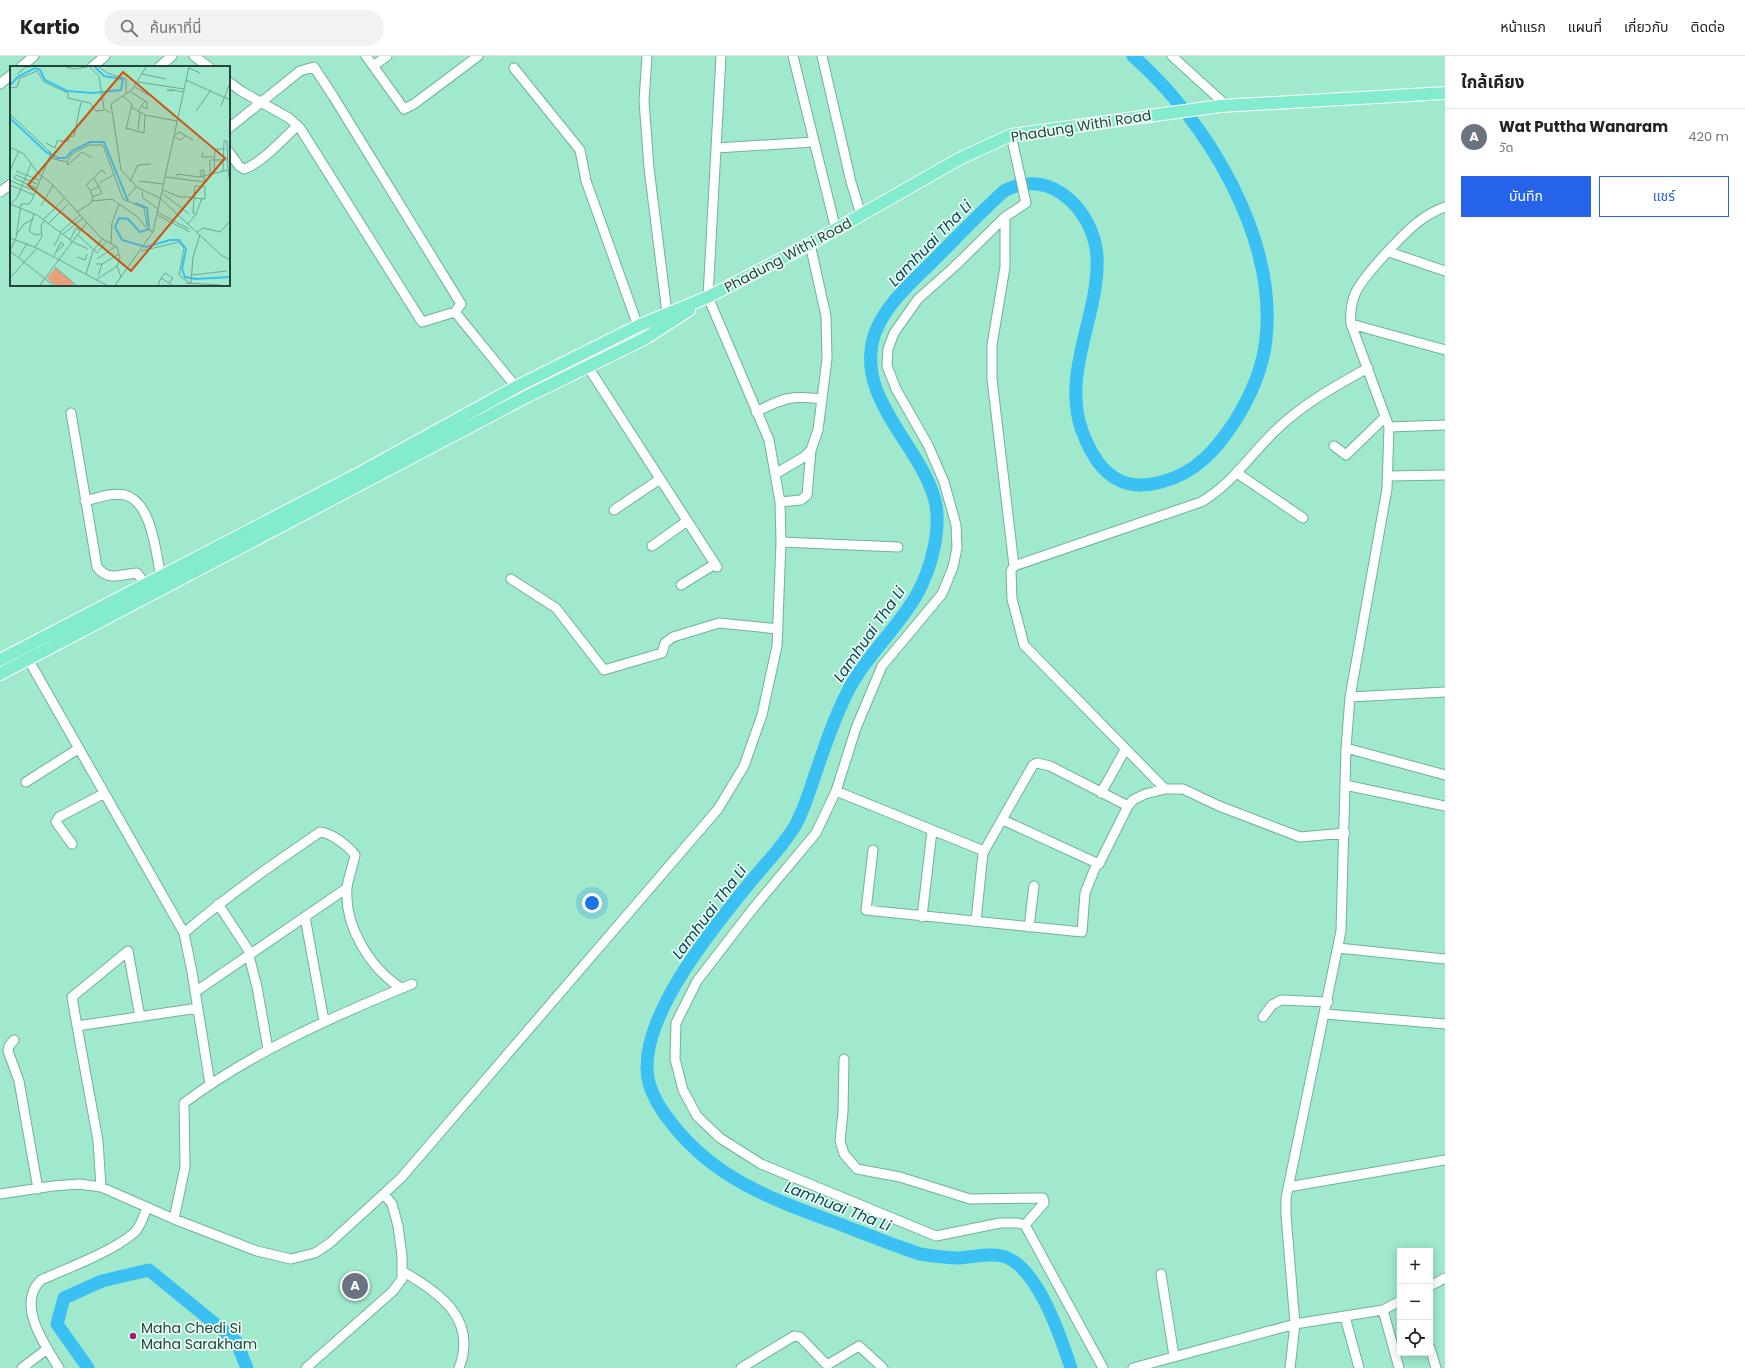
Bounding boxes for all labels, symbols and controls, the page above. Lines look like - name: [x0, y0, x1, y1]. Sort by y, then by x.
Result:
- search box: [104, 10, 384, 46]
- text: Kartio: [20, 14, 80, 41]
- icon: search: [118, 17, 140, 39]
- text: ค้นหาที่นี่: [150, 17, 201, 38]
- text: หน้าแรก: [1500, 17, 1546, 37]
- text: แผนที่: [1568, 17, 1602, 37]
- text: เกี่ยวกับ: [1624, 17, 1669, 37]
- text: ติดต่อ: [1691, 17, 1725, 37]
- inset map: [10, 66, 230, 286]
- text: ใกล้เคียง: [1461, 70, 1524, 94]
- street label: Phadung Withi Road: [1009, 105, 1153, 147]
- text: Wat Puttha Wanaram: [1499, 116, 1668, 137]
- text: A: [1469, 127, 1479, 146]
- text: 420 m: [1688, 127, 1729, 146]
- text: วัด: [1499, 138, 1513, 157]
- button: บันทึก: [1461, 176, 1591, 217]
- button: แชร์: [1599, 176, 1729, 217]
- water label: Lamhuai Tha Li: [884, 195, 977, 291]
- street label: Phadung Withi Road: [721, 213, 855, 297]
- water label: Lamhuai Tha Li: [828, 582, 910, 686]
- water label: Lamhuai Tha Li: [667, 861, 751, 963]
- your location: [582, 893, 602, 913]
- water label: Lamhuai Tha Li: [782, 1176, 894, 1236]
- map controls: [1397, 1248, 1433, 1356]
- button: +: [1397, 1248, 1433, 1284]
- pin: A: [342, 1271, 368, 1301]
- button: −: [1397, 1284, 1433, 1320]
- place label: Maha Chedi Si Maha Sarakham: [141, 1318, 257, 1354]
- button: locate: [1397, 1320, 1433, 1356]
- marker: Maha Chedi Si Maha Sarakham: [128, 1331, 138, 1341]

